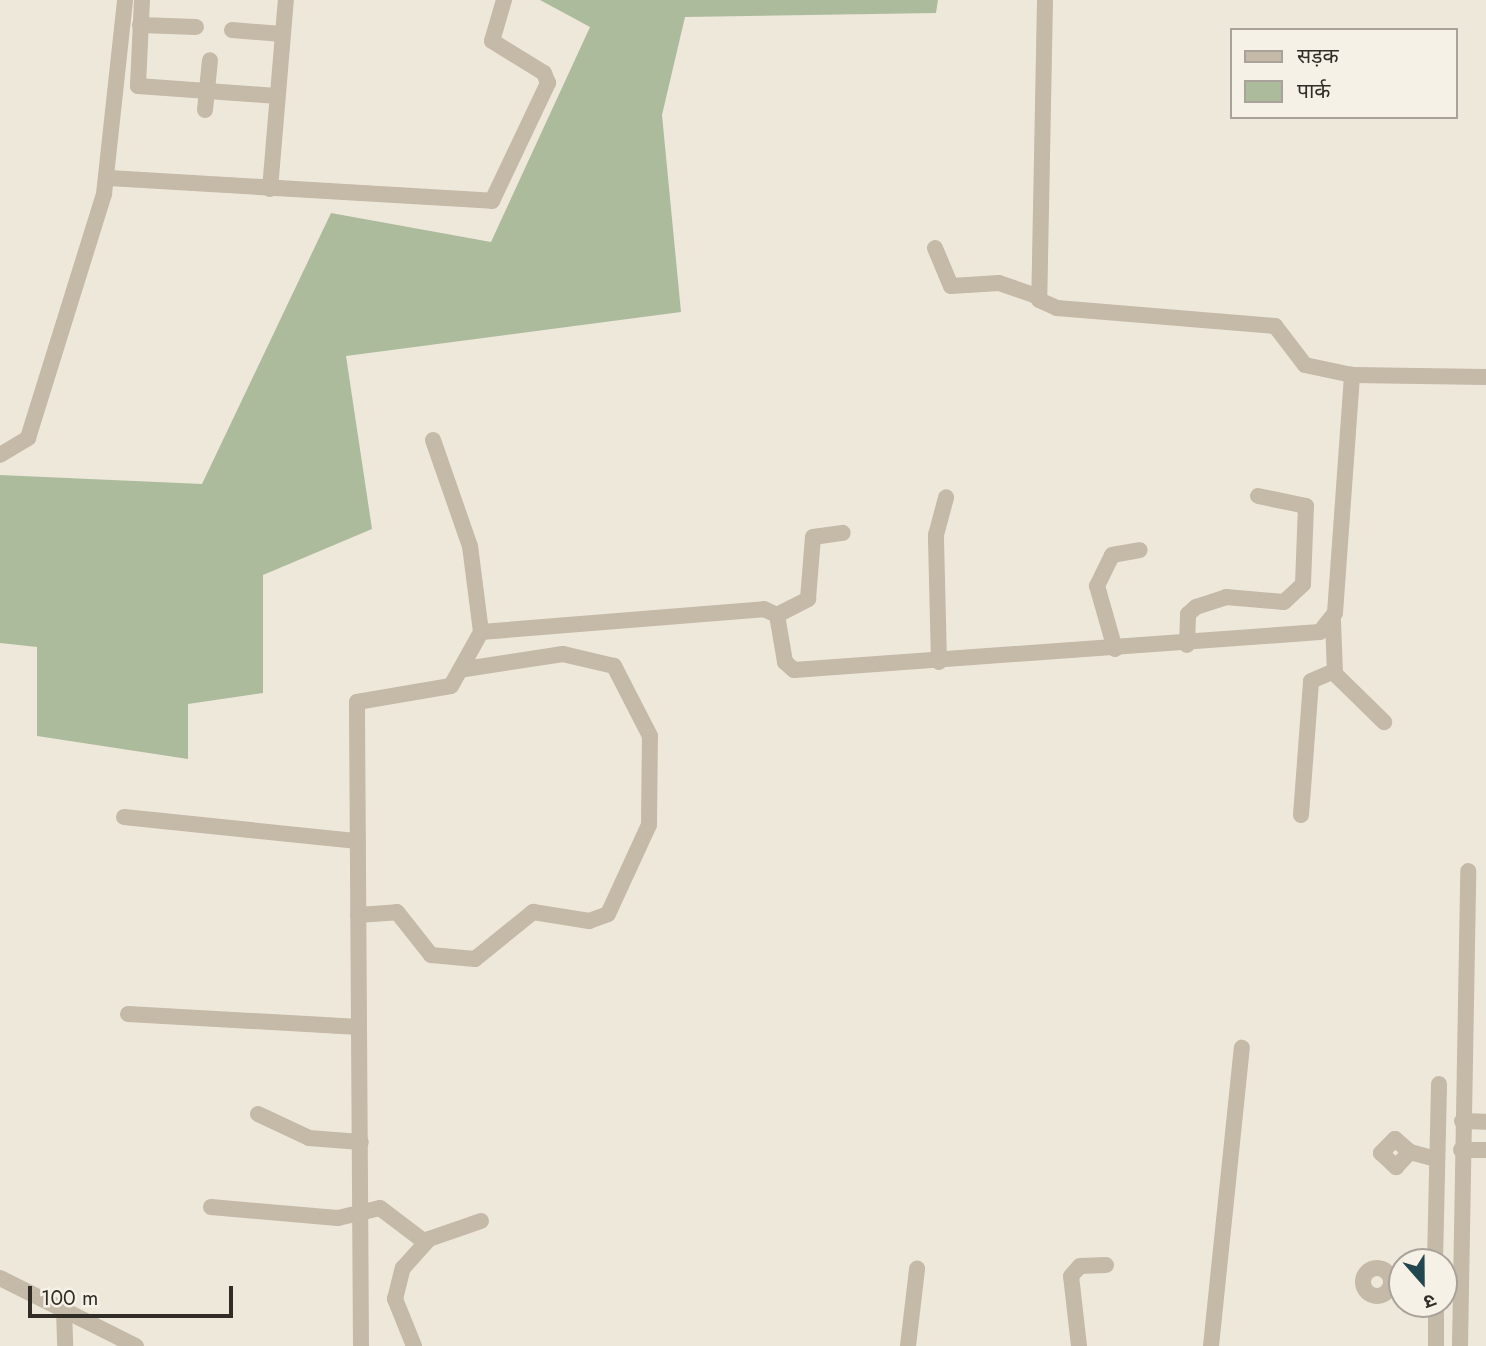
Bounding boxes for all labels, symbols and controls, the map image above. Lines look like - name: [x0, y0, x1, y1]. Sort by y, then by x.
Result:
- legend: [1230, 28, 1458, 119]
- text: सड़क: [1297, 41, 1339, 71]
- text: पार्क: [1297, 76, 1331, 106]
- north arrow: [1388, 1248, 1458, 1318]
- scale bar: [32, 1272, 236, 1316]
- text: 100 m: [41, 1283, 98, 1313]
- text: उ: [1420, 1287, 1440, 1316]

